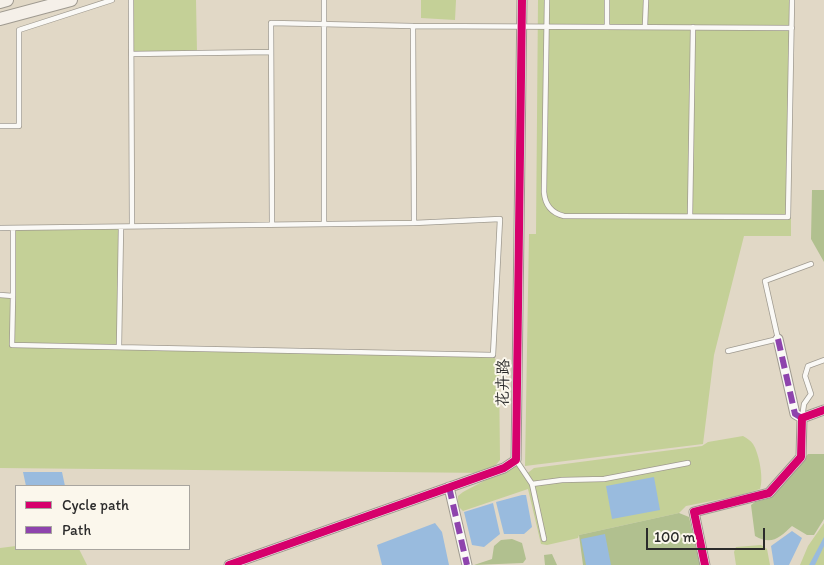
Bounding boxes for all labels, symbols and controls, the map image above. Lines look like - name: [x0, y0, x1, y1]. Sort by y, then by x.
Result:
- street label: 花卉路: [494, 359, 514, 407]
- legend: [15, 485, 190, 550]
- text: Cycle path: [62, 496, 129, 514]
- scale bar: [649, 518, 768, 550]
- text: Path: [62, 521, 91, 539]
- text: 100 m: [654, 528, 695, 546]

